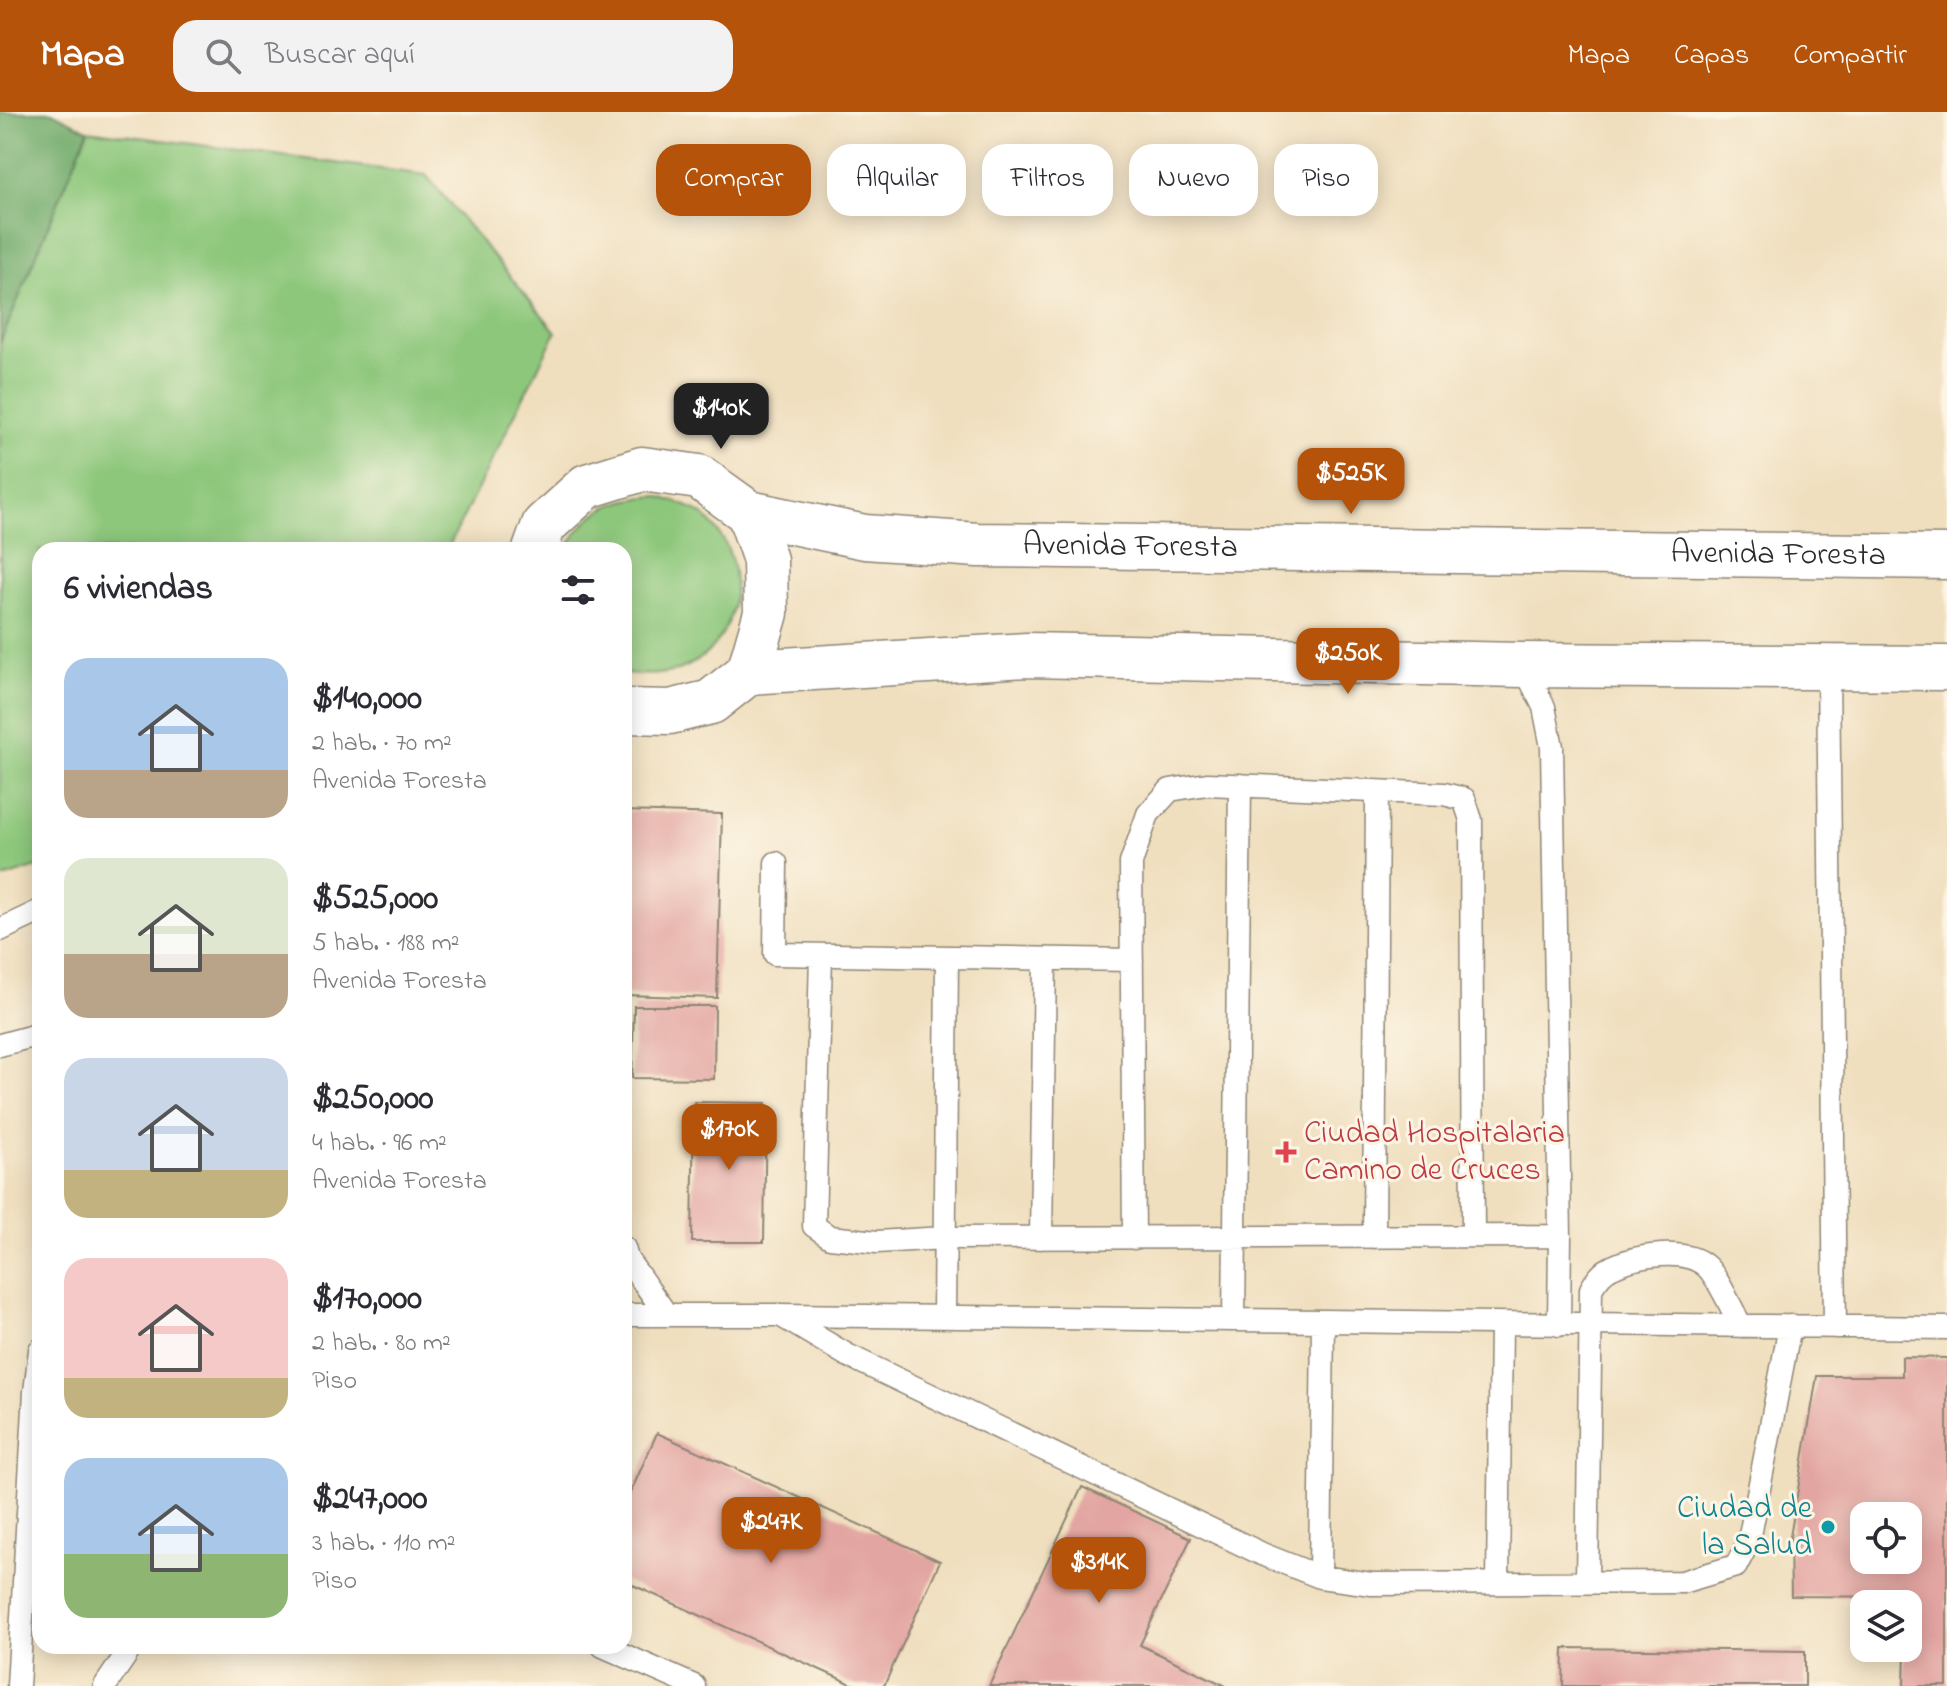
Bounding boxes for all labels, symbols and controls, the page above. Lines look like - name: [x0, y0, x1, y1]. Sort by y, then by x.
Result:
- search box: [173, 20, 733, 92]
- text: Mapa: [40, 28, 125, 84]
- icon: search: [201, 34, 245, 78]
- text: Buscar aquí: [265, 34, 415, 78]
- text: Mapa: [1568, 36, 1630, 77]
- text: Capas: [1674, 36, 1749, 77]
- text: Compartir: [1793, 36, 1907, 77]
- chip: Comprar: [656, 144, 811, 216]
- chip: Alquilar: [827, 144, 966, 216]
- chip: Filtros: [982, 144, 1113, 216]
- chip: Nuevo: [1129, 144, 1258, 216]
- chip: Piso: [1274, 144, 1378, 216]
- pin: $140K: [665, 383, 777, 451]
- text: $140K: [692, 390, 750, 428]
- pin: $525K: [1295, 448, 1407, 516]
- text: $525K: [1315, 455, 1387, 493]
- street label: Avenida Foresta: [1022, 522, 1238, 572]
- street label: Avenida Foresta: [1670, 530, 1886, 580]
- text: 6 viviendas: [64, 565, 213, 615]
- icon: filters: [556, 568, 600, 612]
- pin: $250K: [1292, 628, 1404, 696]
- text: $250K: [1314, 635, 1382, 673]
- text: $140,000: [312, 675, 422, 725]
- icon: home: [128, 690, 224, 786]
- text: 2 hab. · 70 m²: [312, 725, 452, 763]
- text: Avenida Foresta: [312, 763, 487, 801]
- text: $525,000: [312, 875, 438, 925]
- icon: home: [128, 890, 224, 986]
- text: 5 hab. · 188 m²: [312, 925, 460, 963]
- text: Avenida Foresta: [312, 963, 487, 1001]
- text: $250,000: [312, 1075, 434, 1125]
- icon: home: [128, 1090, 224, 1186]
- pin: $170K: [673, 1104, 785, 1172]
- text: $170K: [700, 1111, 758, 1149]
- place label: Ciudad Hospitalaria Camino de Cruces: [1304, 1111, 1565, 1195]
- text: 4 hab. · 96 m²: [312, 1125, 447, 1163]
- marker: Ciudad Hospitalaria Camino de Cruces: [1275, 1141, 1297, 1163]
- text: Avenida Foresta: [312, 1163, 487, 1201]
- text: $170,000: [312, 1275, 422, 1325]
- icon: home: [128, 1290, 224, 1386]
- text: 2 hab. · 80 m²: [312, 1325, 451, 1363]
- text: Piso: [312, 1363, 357, 1401]
- text: $247,000: [312, 1475, 427, 1525]
- place label: Ciudad de la Salud: [1677, 1486, 1813, 1570]
- icon: home: [128, 1490, 224, 1586]
- pin: $247K: [715, 1497, 827, 1565]
- map controls: [1850, 1502, 1922, 1662]
- button: locate: [1850, 1502, 1922, 1574]
- text: $247K: [740, 1504, 802, 1542]
- marker: Ciudad de la Salud: [1819, 1518, 1837, 1536]
- text: 3 hab. · 110 m²: [312, 1525, 455, 1563]
- pin: $314K: [1043, 1537, 1155, 1605]
- text: $314K: [1070, 1544, 1128, 1582]
- text: Piso: [312, 1563, 357, 1601]
- button: layers: [1850, 1590, 1922, 1662]

